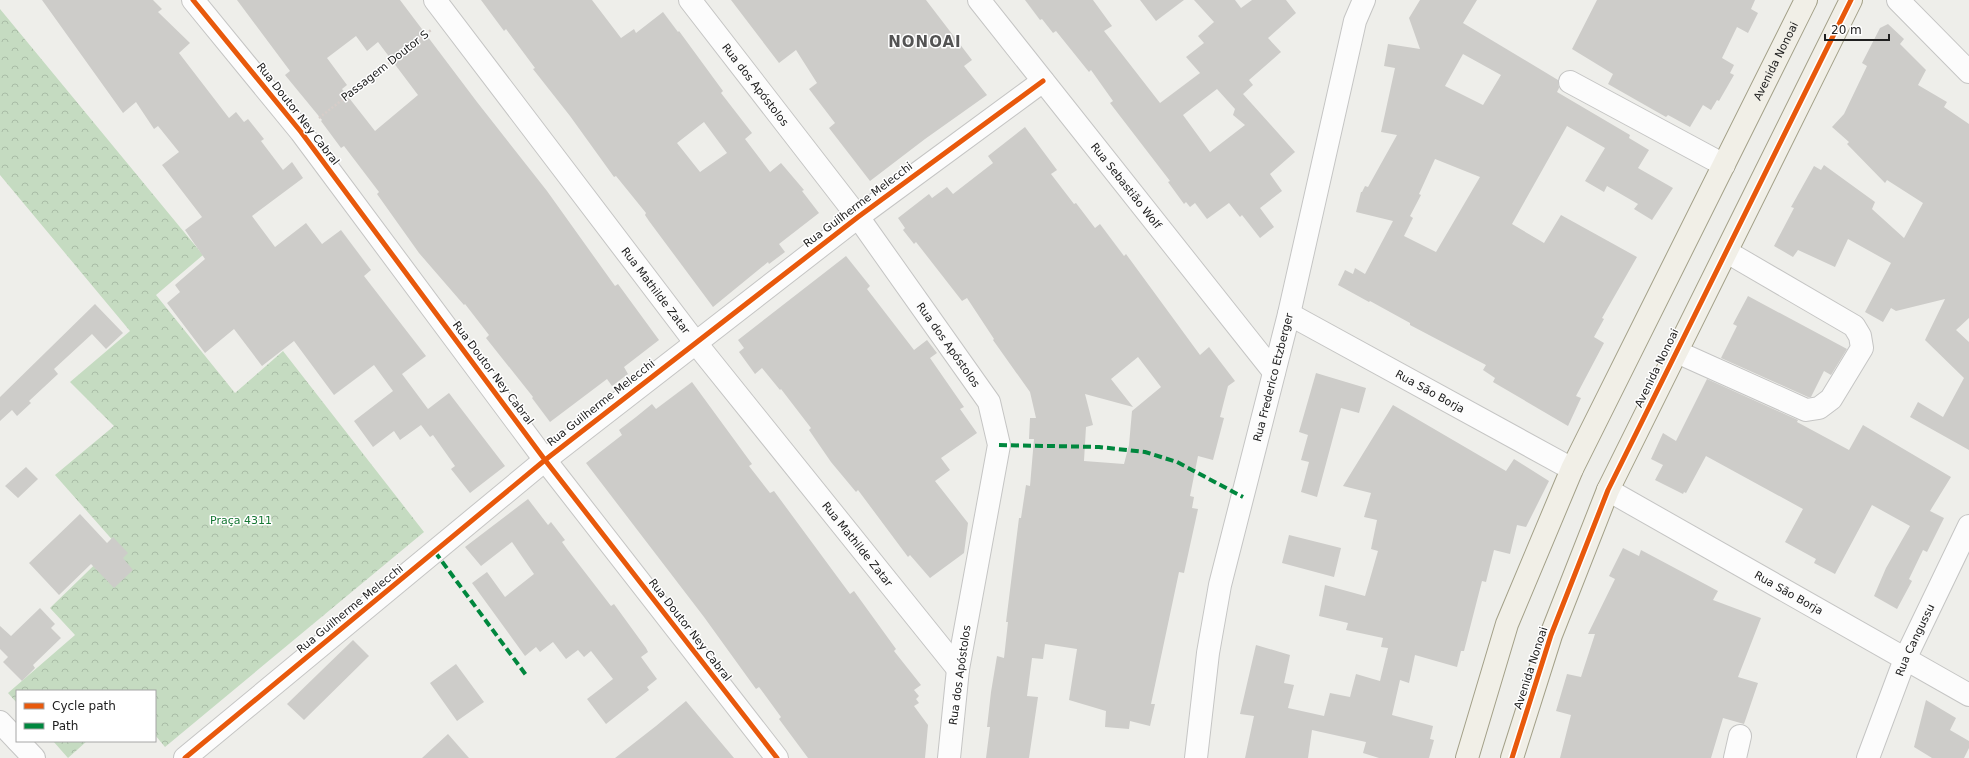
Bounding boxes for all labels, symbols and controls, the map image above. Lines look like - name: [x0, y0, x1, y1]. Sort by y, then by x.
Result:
- scale bar: [1825, 16, 1889, 42]
- street label: Avenida Nonoai: [1751, 20, 1801, 102]
- text: 20 m: [1831, 23, 1862, 37]
- street label: Passagem Doutor S: [339, 28, 431, 104]
- district label: NONOAI: [888, 33, 962, 51]
- street label: Rua dos Apóstolos: [719, 41, 792, 129]
- street label: Rua Doutor Ney Cabral: [254, 60, 342, 168]
- street label: Rua Sebastião Wolf: [1088, 140, 1165, 232]
- street label: Rua Guilherme Melecchi: [801, 160, 915, 250]
- street label: Rua Mathilde Zatar: [619, 245, 693, 337]
- street label: Rua dos Apóstolos: [914, 300, 983, 390]
- street label: Rua Frederico Etzberger: [1250, 311, 1296, 443]
- street label: Rua Doutor Ney Cabral: [450, 319, 536, 427]
- street label: Avenida Nonoai: [1632, 327, 1682, 409]
- street label: Rua Guilherme Melecchi: [545, 357, 657, 449]
- street label: Rua São Borja: [1393, 367, 1467, 416]
- street label: Rua Mathilde Zatar: [820, 499, 896, 590]
- park label: Praça 4311: [210, 514, 272, 527]
- street label: Rua Guilherme Melecchi: [294, 562, 406, 656]
- street label: Rua São Borja: [1752, 568, 1826, 617]
- street label: Rua Doutor Ney Cabral: [646, 576, 734, 684]
- street label: Rua Cangussu: [1893, 602, 1937, 678]
- street label: Rua dos Apóstolos: [947, 624, 973, 726]
- street label: Avenida Nonoai: [1512, 625, 1550, 711]
- legend: [16, 690, 156, 742]
- text: Cycle path: [52, 699, 116, 713]
- text: Path: [52, 719, 78, 733]

